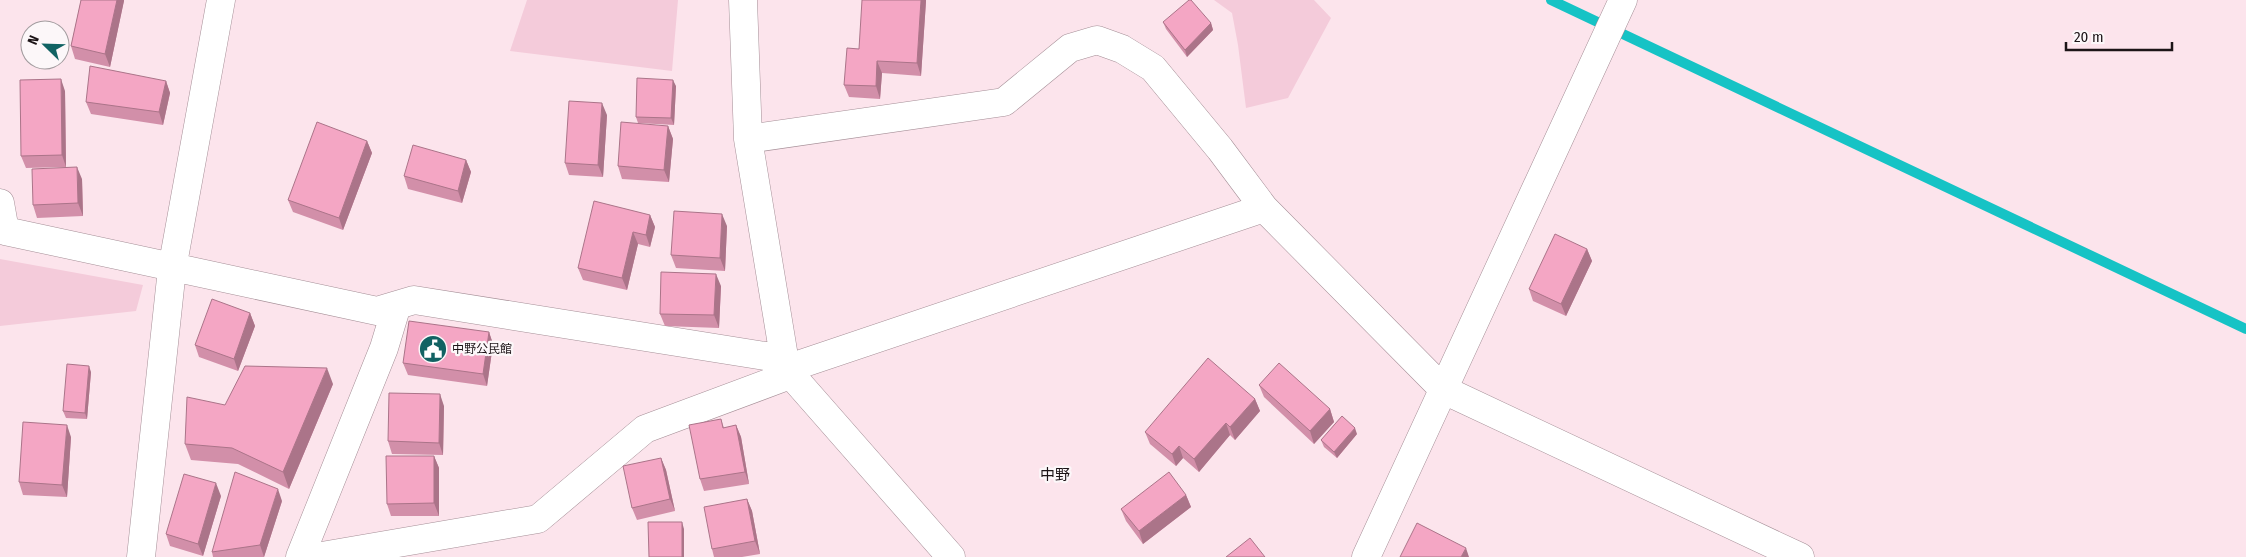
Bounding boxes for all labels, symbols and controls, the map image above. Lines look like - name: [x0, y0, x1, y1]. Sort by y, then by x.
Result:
- north arrow: [20, 20, 70, 70]
- scale bar: [2066, 20, 2172, 52]
- text: 20 m: [2074, 28, 2104, 46]
- text: N: [24, 33, 43, 47]
- public building icon: 中野公民館: [418, 334, 448, 364]
- place label: 中野公民館: [452, 342, 512, 356]
- district label: 中野: [1040, 466, 1070, 484]

